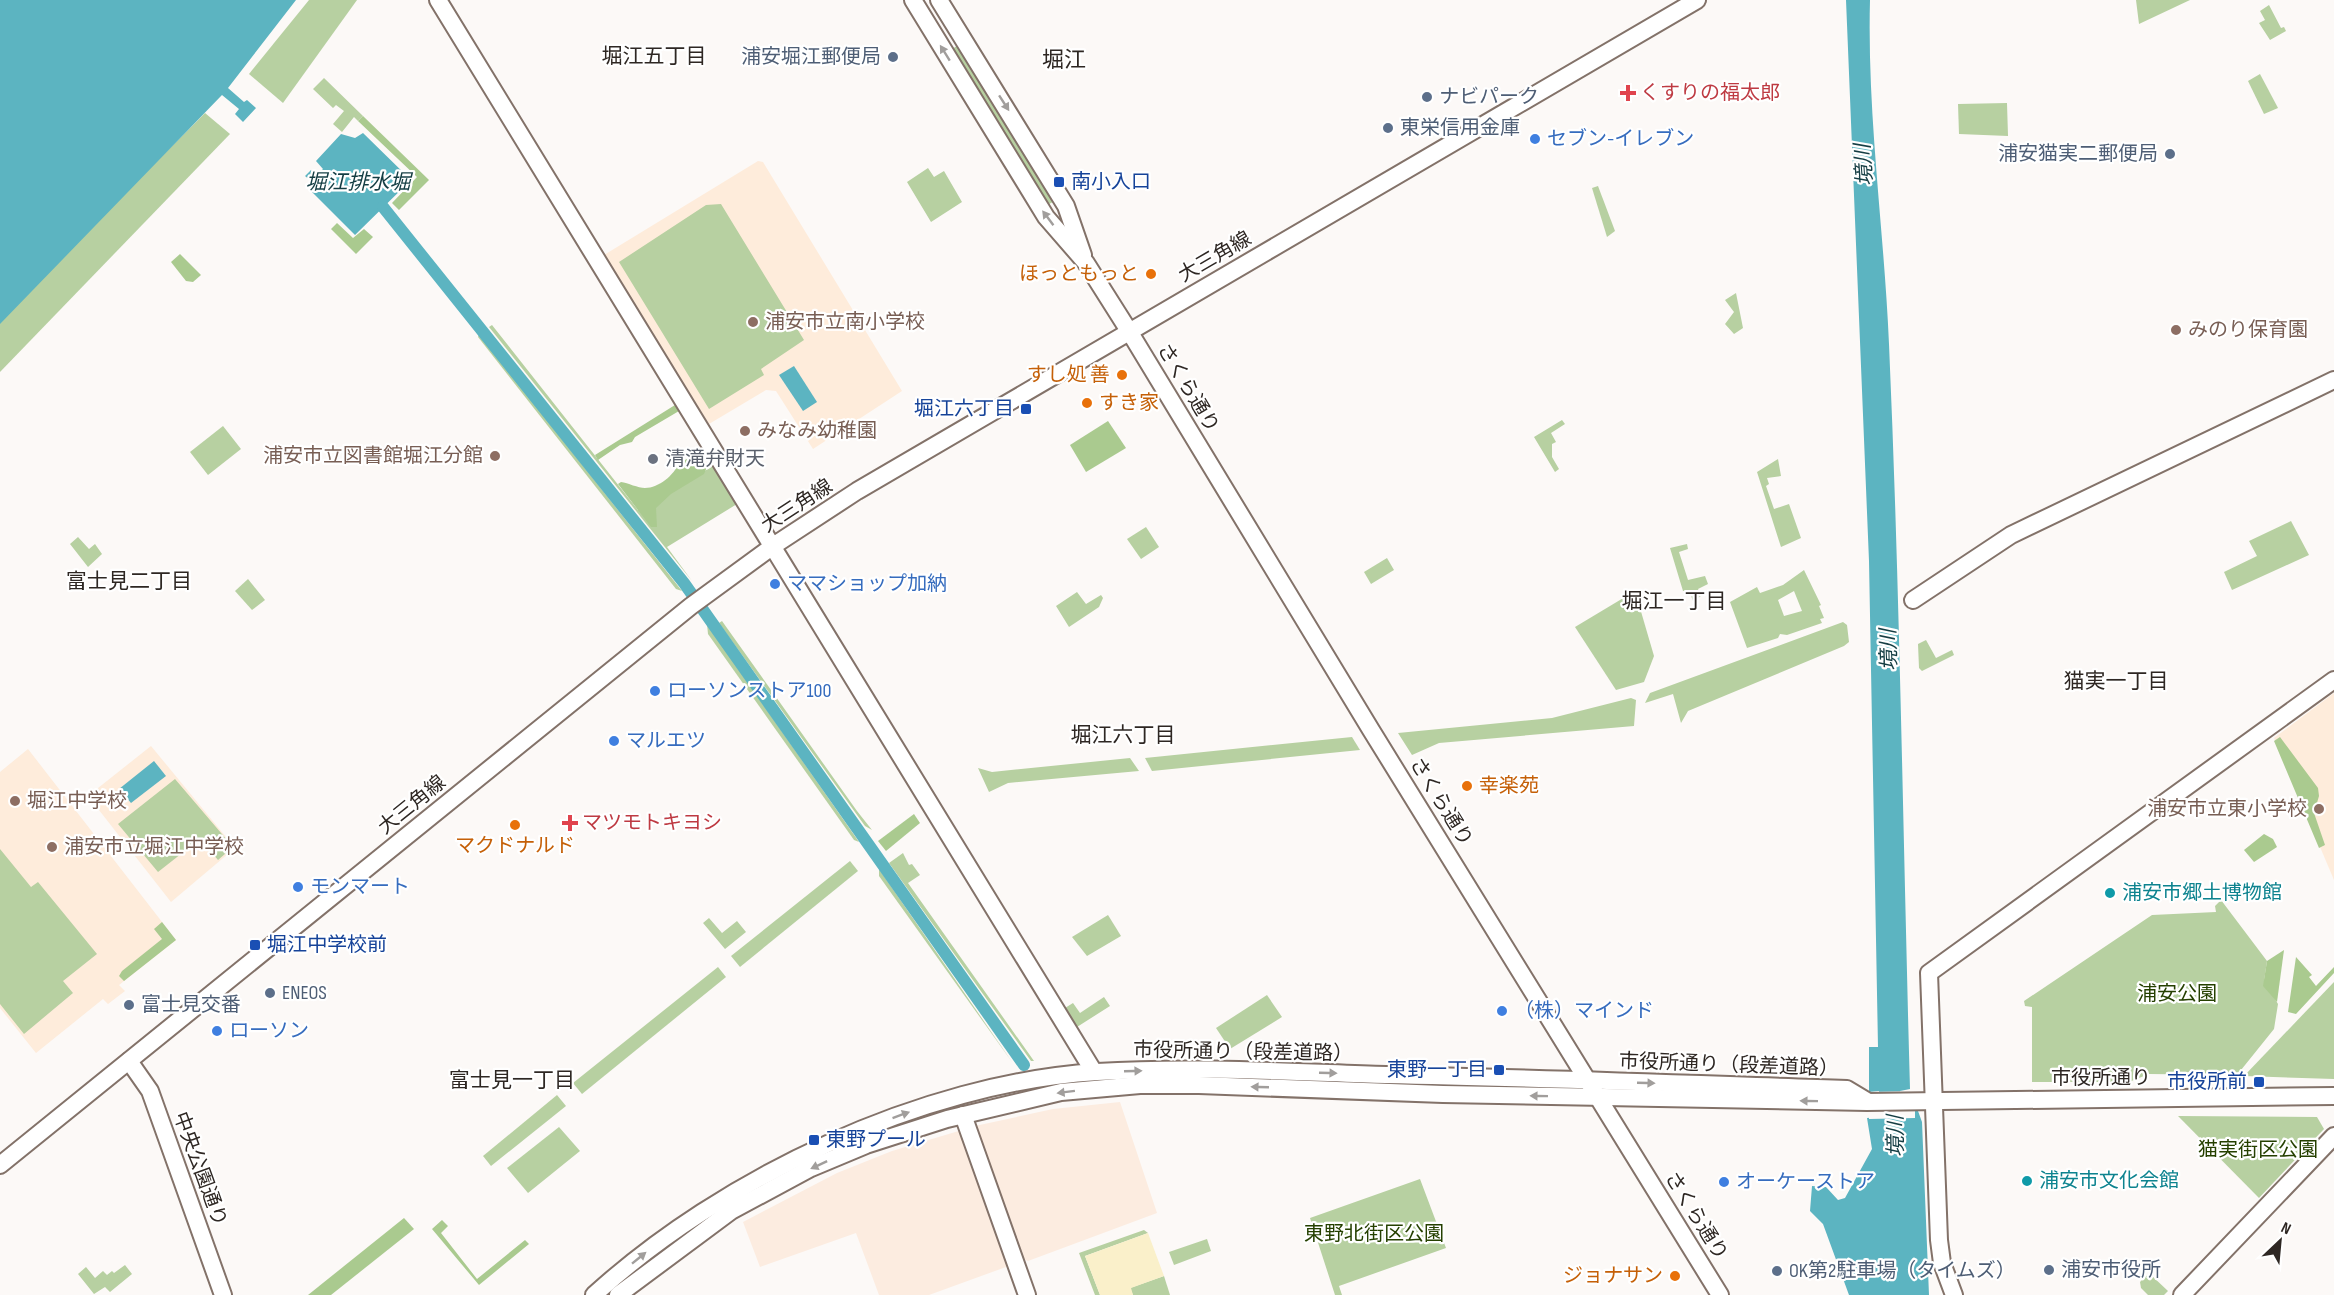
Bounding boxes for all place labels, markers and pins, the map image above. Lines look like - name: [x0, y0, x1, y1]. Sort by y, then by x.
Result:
- place label: 浦安堀江郵便局: [741, 45, 881, 69]
- marker: 浦安堀江郵便局: [886, 50, 900, 64]
- place label: くすりの福太郎: [1640, 81, 1780, 105]
- place label: ナビパーク: [1439, 85, 1539, 109]
- marker: くすりの福太郎: [1621, 86, 1635, 100]
- marker: ナビパーク: [1420, 90, 1434, 104]
- place label: 東栄信用金庫: [1400, 116, 1520, 140]
- marker: 東栄信用金庫: [1381, 121, 1395, 135]
- place label: セブン-イレブン: [1547, 127, 1694, 151]
- marker: セブン-イレブン: [1528, 132, 1542, 146]
- place label: 浦安猫実二郵便局: [1998, 142, 2158, 166]
- marker: 浦安猫実二郵便局: [2163, 147, 2177, 161]
- place label: 南小入口: [1071, 170, 1151, 194]
- marker: 南小入口: [1052, 175, 1066, 189]
- place label: ほっともっと: [1019, 262, 1139, 286]
- marker: ほっともっと: [1144, 267, 1158, 281]
- place label: 浦安市立南小学校: [765, 310, 925, 334]
- marker: 浦安市立南小学校: [746, 315, 760, 329]
- place label: みのり保育園: [2188, 318, 2308, 342]
- marker: みのり保育園: [2169, 323, 2183, 337]
- place label: すし処 善: [1027, 363, 1110, 387]
- marker: すし処 善: [1115, 368, 1129, 382]
- place label: すき家: [1099, 391, 1159, 415]
- marker: すき家: [1080, 396, 1094, 410]
- place label: 堀江六丁目: [914, 397, 1014, 421]
- marker: 堀江六丁目: [1019, 402, 1033, 416]
- place label: みなみ幼稚園: [757, 419, 877, 443]
- marker: みなみ幼稚園: [738, 424, 752, 438]
- place label: 浦安市立図書館堀江分館: [263, 444, 483, 468]
- place label: 清滝弁財天: [665, 447, 765, 471]
- marker: 浦安市立図書館堀江分館: [488, 449, 502, 463]
- marker: 清滝弁財天: [646, 452, 660, 466]
- place label: ママショップ加納: [787, 572, 947, 596]
- marker: ママショップ加納: [768, 577, 782, 591]
- place label: ローソンストア100: [667, 679, 831, 703]
- marker: ローソンストア100: [648, 684, 662, 698]
- place label: マルエツ: [626, 729, 706, 753]
- marker: マルエツ: [607, 734, 621, 748]
- place label: 幸楽苑: [1479, 774, 1539, 798]
- marker: 幸楽苑: [1460, 779, 1474, 793]
- place label: 堀江中学校: [27, 789, 127, 813]
- marker: 堀江中学校: [8, 794, 22, 808]
- place label: 浦安市立東小学校: [2147, 797, 2307, 821]
- marker: 浦安市立東小学校: [2312, 802, 2326, 816]
- place label: マツモトキヨシ: [582, 811, 722, 835]
- marker: マツモトキヨシ: [563, 816, 577, 830]
- marker: マクドナルド: [508, 818, 522, 832]
- place label: マクドナルド: [455, 834, 575, 858]
- place label: 浦安市立堀江中学校: [64, 835, 244, 859]
- marker: 浦安市立堀江中学校: [45, 840, 59, 854]
- place label: モンマート: [310, 875, 410, 899]
- marker: モンマート: [291, 880, 305, 894]
- place label: 浦安市郷土博物館: [2122, 881, 2282, 905]
- marker: 浦安市郷土博物館: [2103, 886, 2117, 900]
- place label: 堀江中学校前: [267, 933, 387, 957]
- marker: 堀江中学校前: [248, 938, 262, 952]
- place label: ENEOS: [282, 981, 327, 1005]
- marker: ENEOS: [263, 986, 277, 1000]
- place label: 富士見交番: [141, 993, 241, 1017]
- marker: 富士見交番: [122, 998, 136, 1012]
- place label: （株）マインド: [1514, 999, 1654, 1023]
- marker: （株）マインド: [1495, 1004, 1509, 1018]
- place label: ローソン: [229, 1019, 309, 1043]
- marker: ローソン: [210, 1024, 224, 1038]
- place label: 東野一丁目: [1387, 1058, 1487, 1082]
- marker: 東野一丁目: [1492, 1063, 1506, 1077]
- place label: 市役所前: [2167, 1070, 2247, 1094]
- marker: 市役所前: [2252, 1075, 2266, 1089]
- place label: 東野プール: [826, 1128, 926, 1152]
- marker: 東野プール: [807, 1133, 821, 1147]
- place label: 浦安市文化会館: [2039, 1169, 2179, 1193]
- place label: オーケーストア: [1736, 1170, 1875, 1194]
- marker: 浦安市文化会館: [2020, 1174, 2034, 1188]
- marker: オーケーストア: [1717, 1175, 1731, 1189]
- place label: 浦安市役所: [2061, 1258, 2161, 1282]
- place label: OK第2駐車場（タイムズ）: [1789, 1259, 2016, 1283]
- marker: 浦安市役所: [2042, 1263, 2056, 1277]
- place label: ジョナサン: [1563, 1264, 1663, 1288]
- marker: OK第2駐車場（タイムズ）: [1770, 1264, 1784, 1278]
- marker: ジョナサン: [1668, 1269, 1682, 1283]

